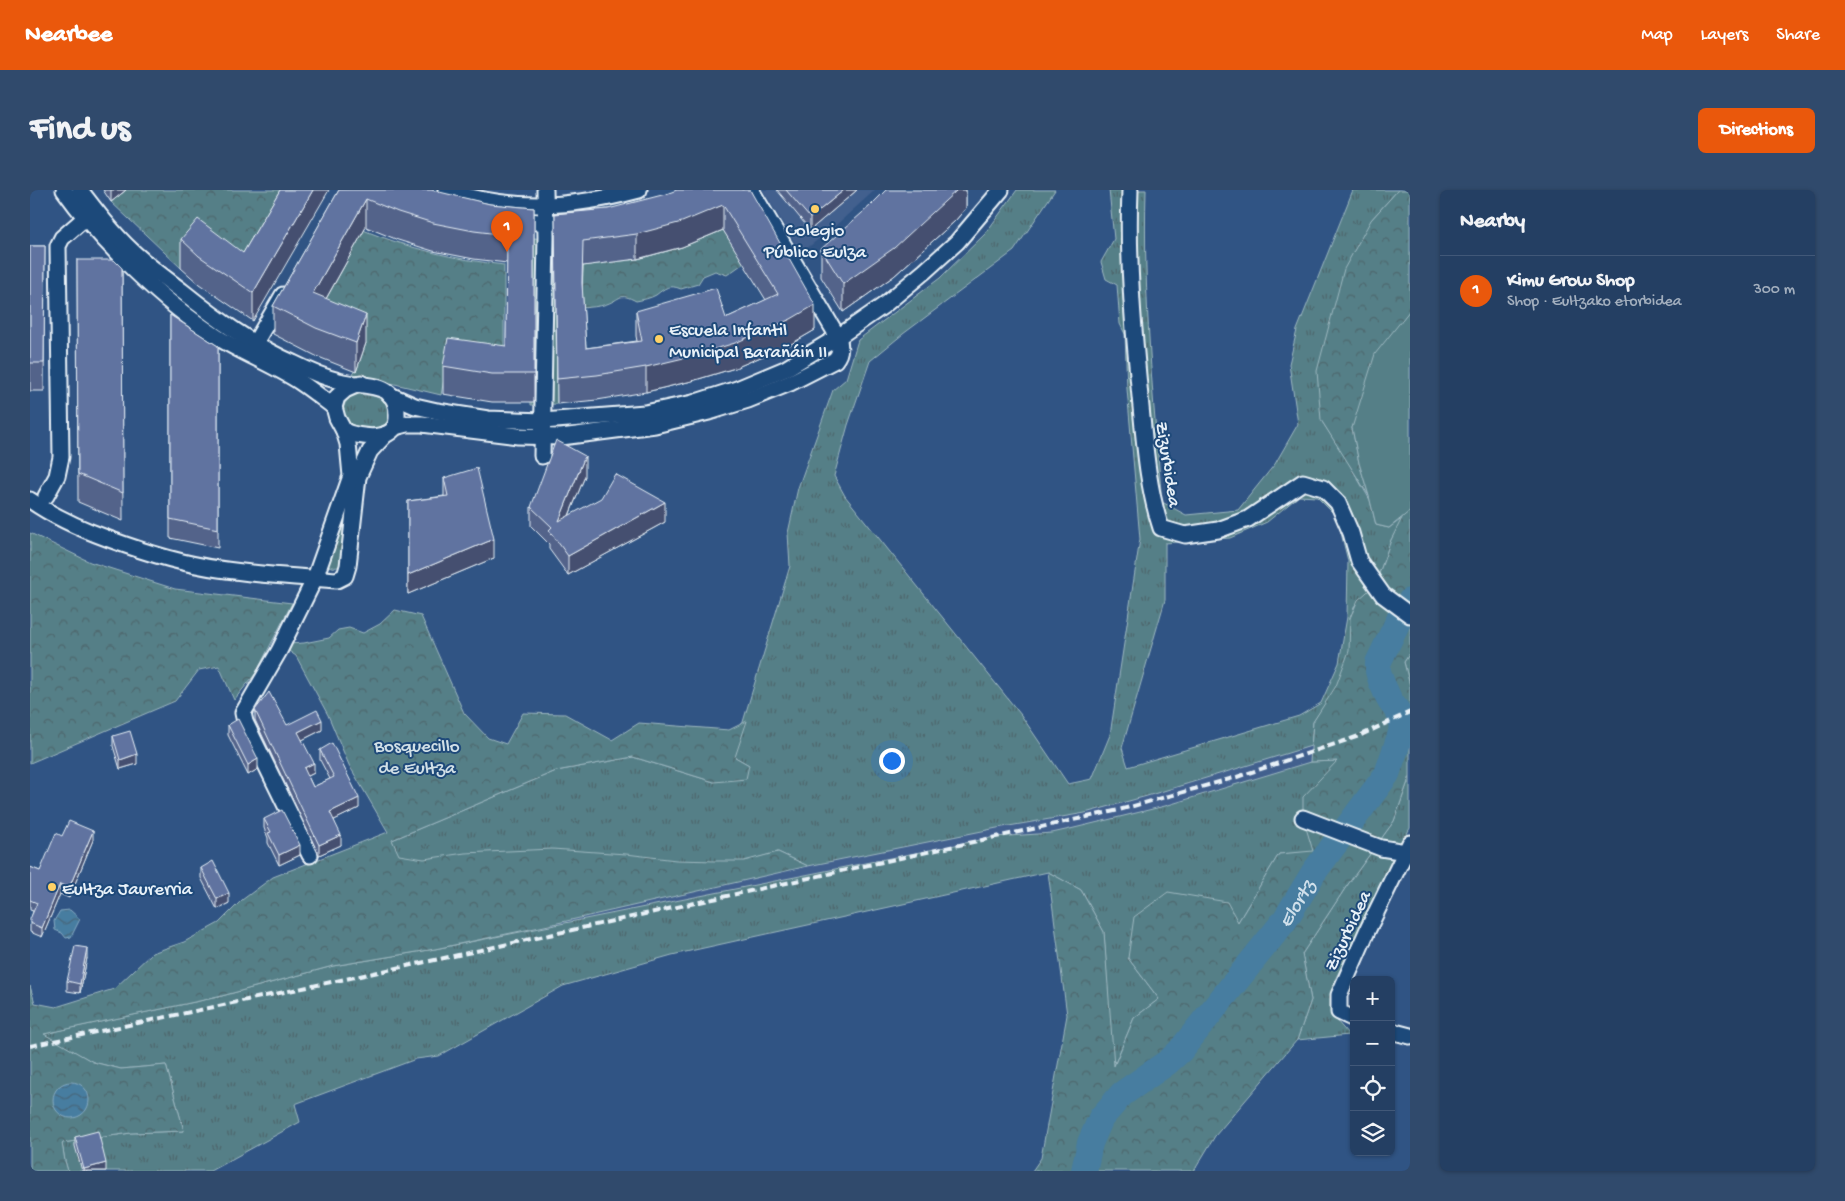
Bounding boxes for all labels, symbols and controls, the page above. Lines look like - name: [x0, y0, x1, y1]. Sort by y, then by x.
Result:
- text: Nearbee: [25, 21, 112, 50]
- text: Map: [1641, 25, 1673, 46]
- text: Layers: [1701, 25, 1748, 46]
- text: Share: [1776, 25, 1820, 46]
- button: Directions: [1698, 108, 1815, 153]
- text: Find us: [30, 110, 130, 151]
- marker: Colegio Público Eulza: [809, 203, 821, 215]
- text: Nearby: [1460, 210, 1525, 235]
- pin: 1: [491, 211, 523, 252]
- place label: Colegio Público Eulza: [763, 220, 868, 265]
- text: Kimu Grow Shop: [1507, 270, 1635, 293]
- text: 1: [1473, 281, 1479, 300]
- text: 300 m: [1753, 281, 1795, 300]
- text: Shop · Eultzako etorbidea: [1507, 293, 1682, 312]
- place label: Escuela Infantil Municipal Barañáin II: [669, 320, 827, 365]
- marker: Escuela Infantil Municipal Barañáin II: [653, 333, 665, 345]
- street label: Zizurbidea: [1148, 420, 1185, 510]
- park label: Bosquecillo de Eultza: [373, 736, 460, 781]
- your location: [879, 748, 905, 774]
- water label: Elortz: [1275, 876, 1322, 933]
- place label: Eultza Jaurerria: [62, 879, 194, 902]
- marker: Eultza Jaurerria: [46, 881, 58, 893]
- street label: Zizurbidea: [1321, 886, 1378, 975]
- map controls: [1350, 976, 1395, 1156]
- button: +: [1350, 976, 1395, 1021]
- button: −: [1350, 1021, 1395, 1066]
- button: locate: [1350, 1066, 1395, 1111]
- button: layers: [1350, 1111, 1395, 1156]

